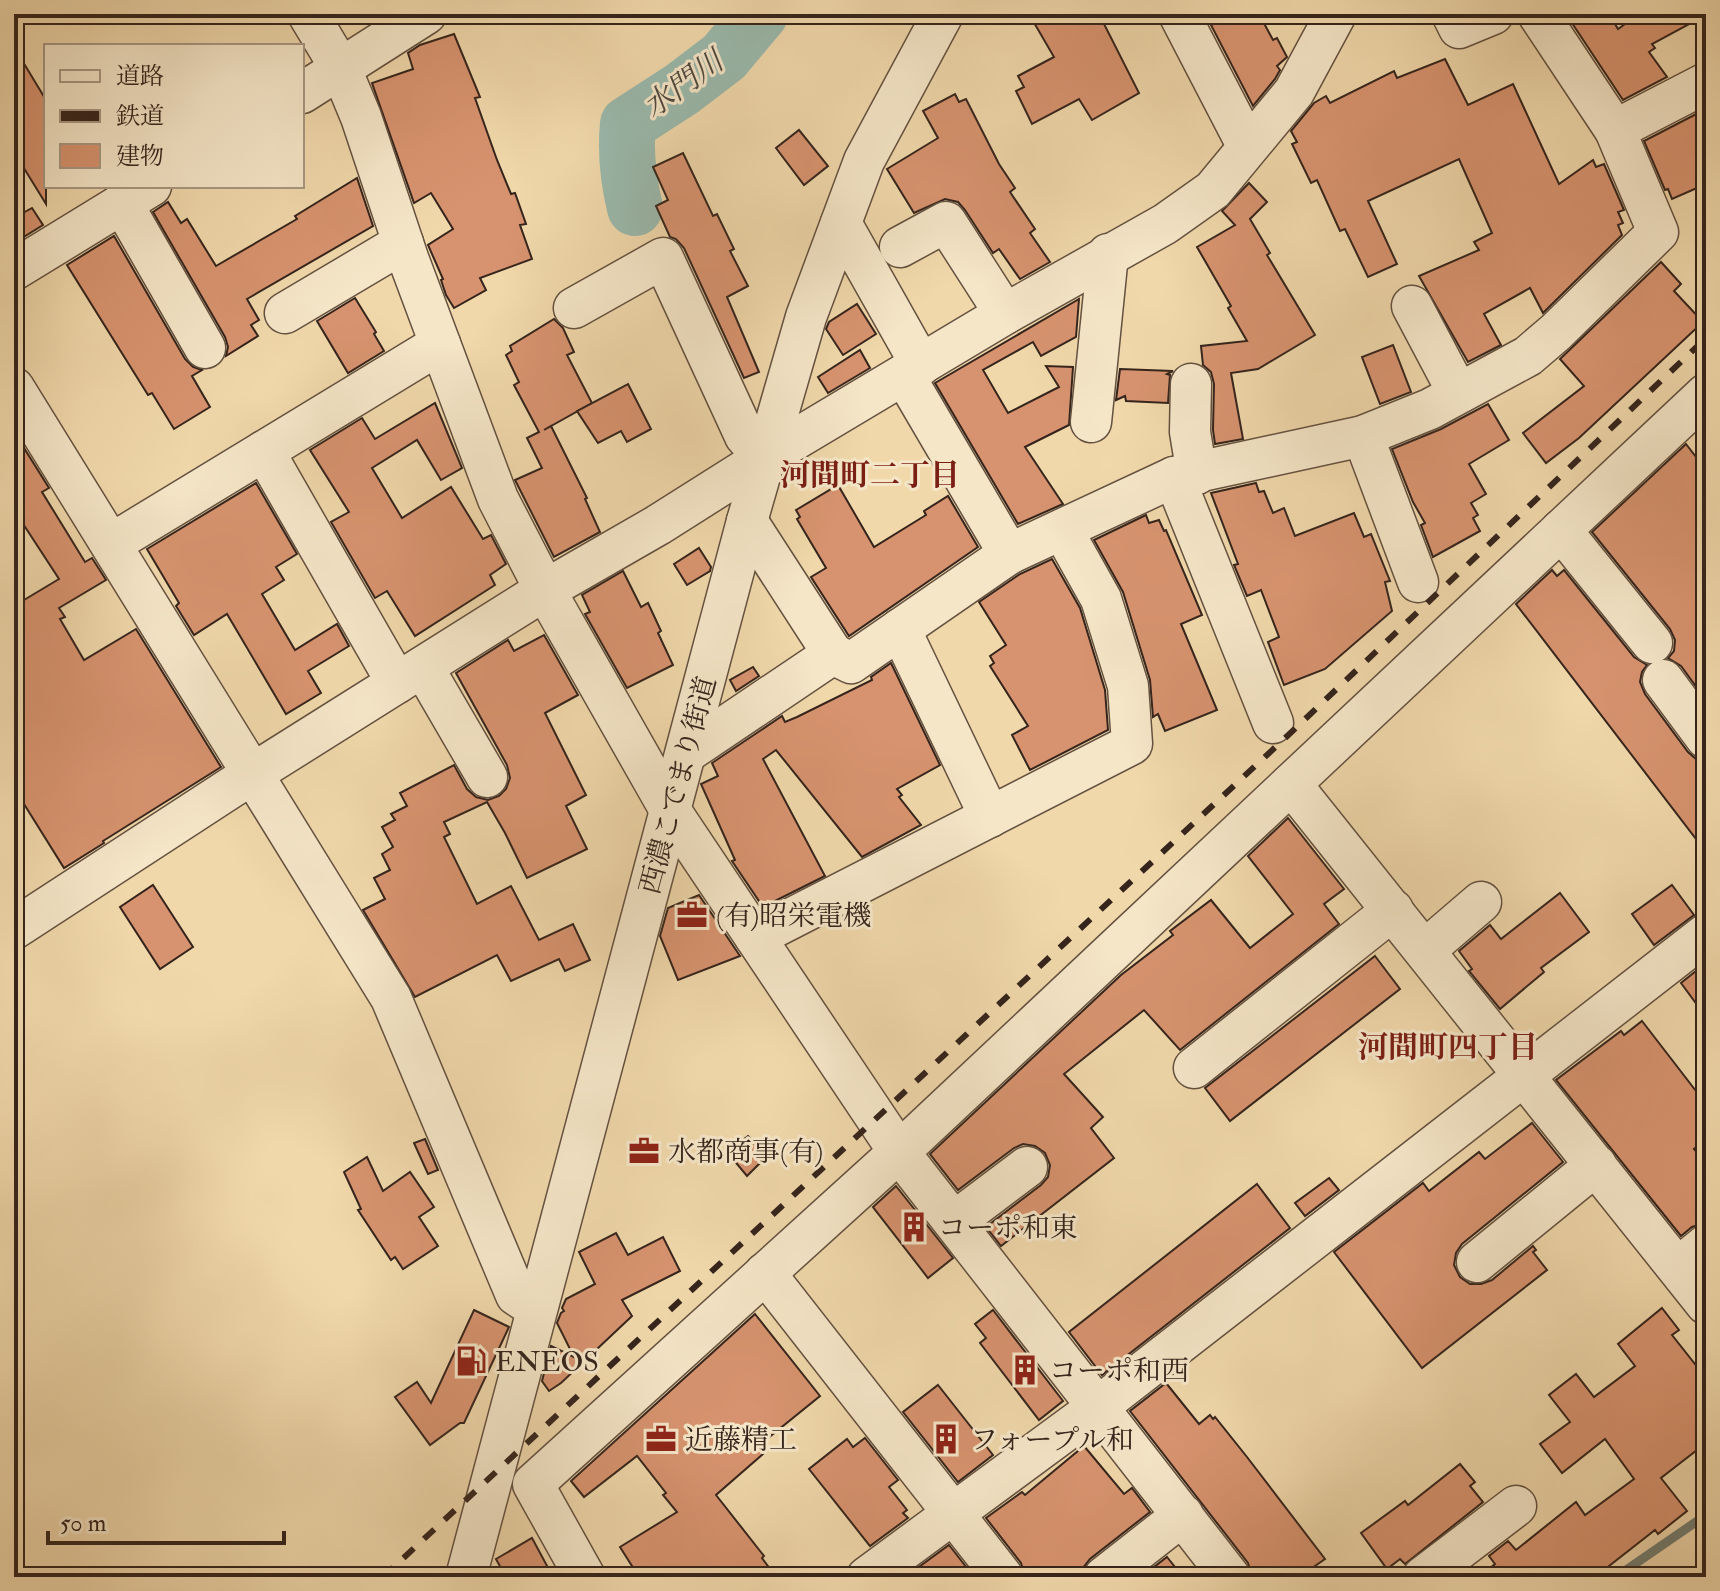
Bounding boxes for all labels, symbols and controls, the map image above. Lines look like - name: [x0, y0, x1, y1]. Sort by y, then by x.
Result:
- water label: 水門川: [636, 41, 733, 126]
- legend: [44, 44, 304, 188]
- text: 道路: [116, 61, 164, 92]
- text: 鉄道: [116, 101, 164, 132]
- text: 建物: [116, 141, 164, 172]
- district label: 河間町二丁目: [780, 457, 960, 494]
- street label: 西濃こでまり街道: [633, 673, 724, 898]
- office icon: (有)昭栄電機: [675, 898, 709, 932]
- place label: (有)昭栄電機: [716, 899, 871, 934]
- district label: 河間町四丁目: [1358, 1029, 1538, 1066]
- office icon: 水都商事(有): [627, 1134, 661, 1168]
- place label: 水都商事(有): [668, 1135, 823, 1170]
- building icon: コーポ和東: [897, 1210, 931, 1244]
- place label: コーポ和東: [938, 1211, 1078, 1246]
- fuel station icon: ENEOS: [454, 1344, 488, 1378]
- place label: ENEOS: [495, 1345, 599, 1380]
- building icon: コーポ和西: [1008, 1353, 1042, 1387]
- place label: コーポ和西: [1049, 1354, 1189, 1389]
- office icon: 近藤精工: [644, 1422, 678, 1456]
- building icon: フォープル和: [929, 1422, 963, 1456]
- place label: 近藤精工: [685, 1423, 797, 1458]
- place label: フォープル和: [970, 1423, 1134, 1458]
- scale bar: [48, 1495, 284, 1545]
- text: 50 m: [60, 1508, 107, 1539]

